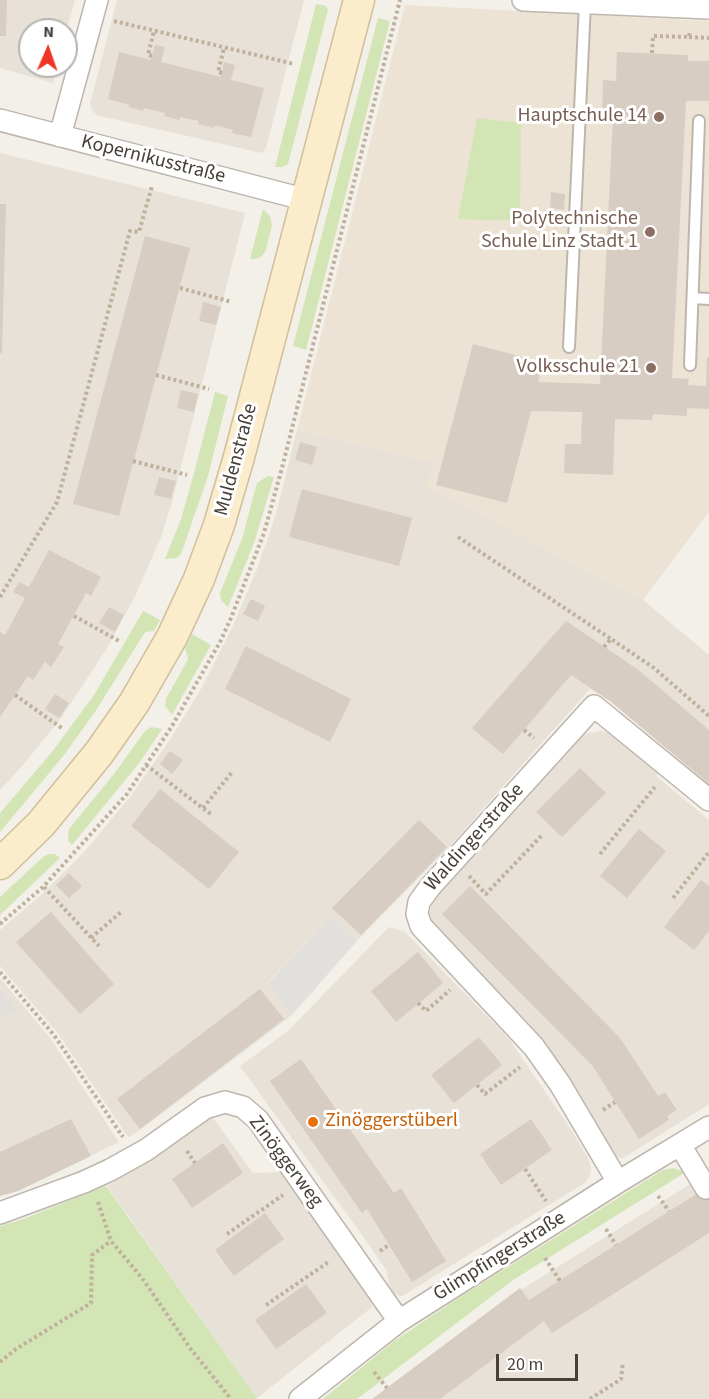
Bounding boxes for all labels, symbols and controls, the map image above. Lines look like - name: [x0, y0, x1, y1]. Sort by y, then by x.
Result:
- north arrow: [18, 18, 78, 78]
- text: N: [43, 21, 54, 43]
- place label: Hauptschule 14: [518, 105, 647, 129]
- marker: Hauptschule 14: [652, 110, 666, 124]
- street label: Kopernikusstraße: [78, 130, 228, 190]
- place label: Polytechnische Schule Linz Stadt 1: [481, 208, 638, 255]
- marker: Polytechnische Schule Linz Stadt 1: [643, 225, 657, 239]
- place label: Volksschule 21: [517, 356, 639, 380]
- marker: Volksschule 21: [644, 361, 658, 375]
- street label: Muldenstraße: [211, 401, 263, 519]
- street label: Waldingerstraße: [420, 779, 530, 897]
- place label: Zinöggerstüberl: [325, 1110, 458, 1134]
- street label: Zinöggerweg: [243, 1111, 327, 1213]
- marker: Zinöggerstüberl: [306, 1115, 320, 1129]
- street label: Glimpfingerstraße: [430, 1207, 570, 1307]
- scale bar: [499, 1342, 582, 1380]
- text: 20 m: [507, 1352, 543, 1377]

